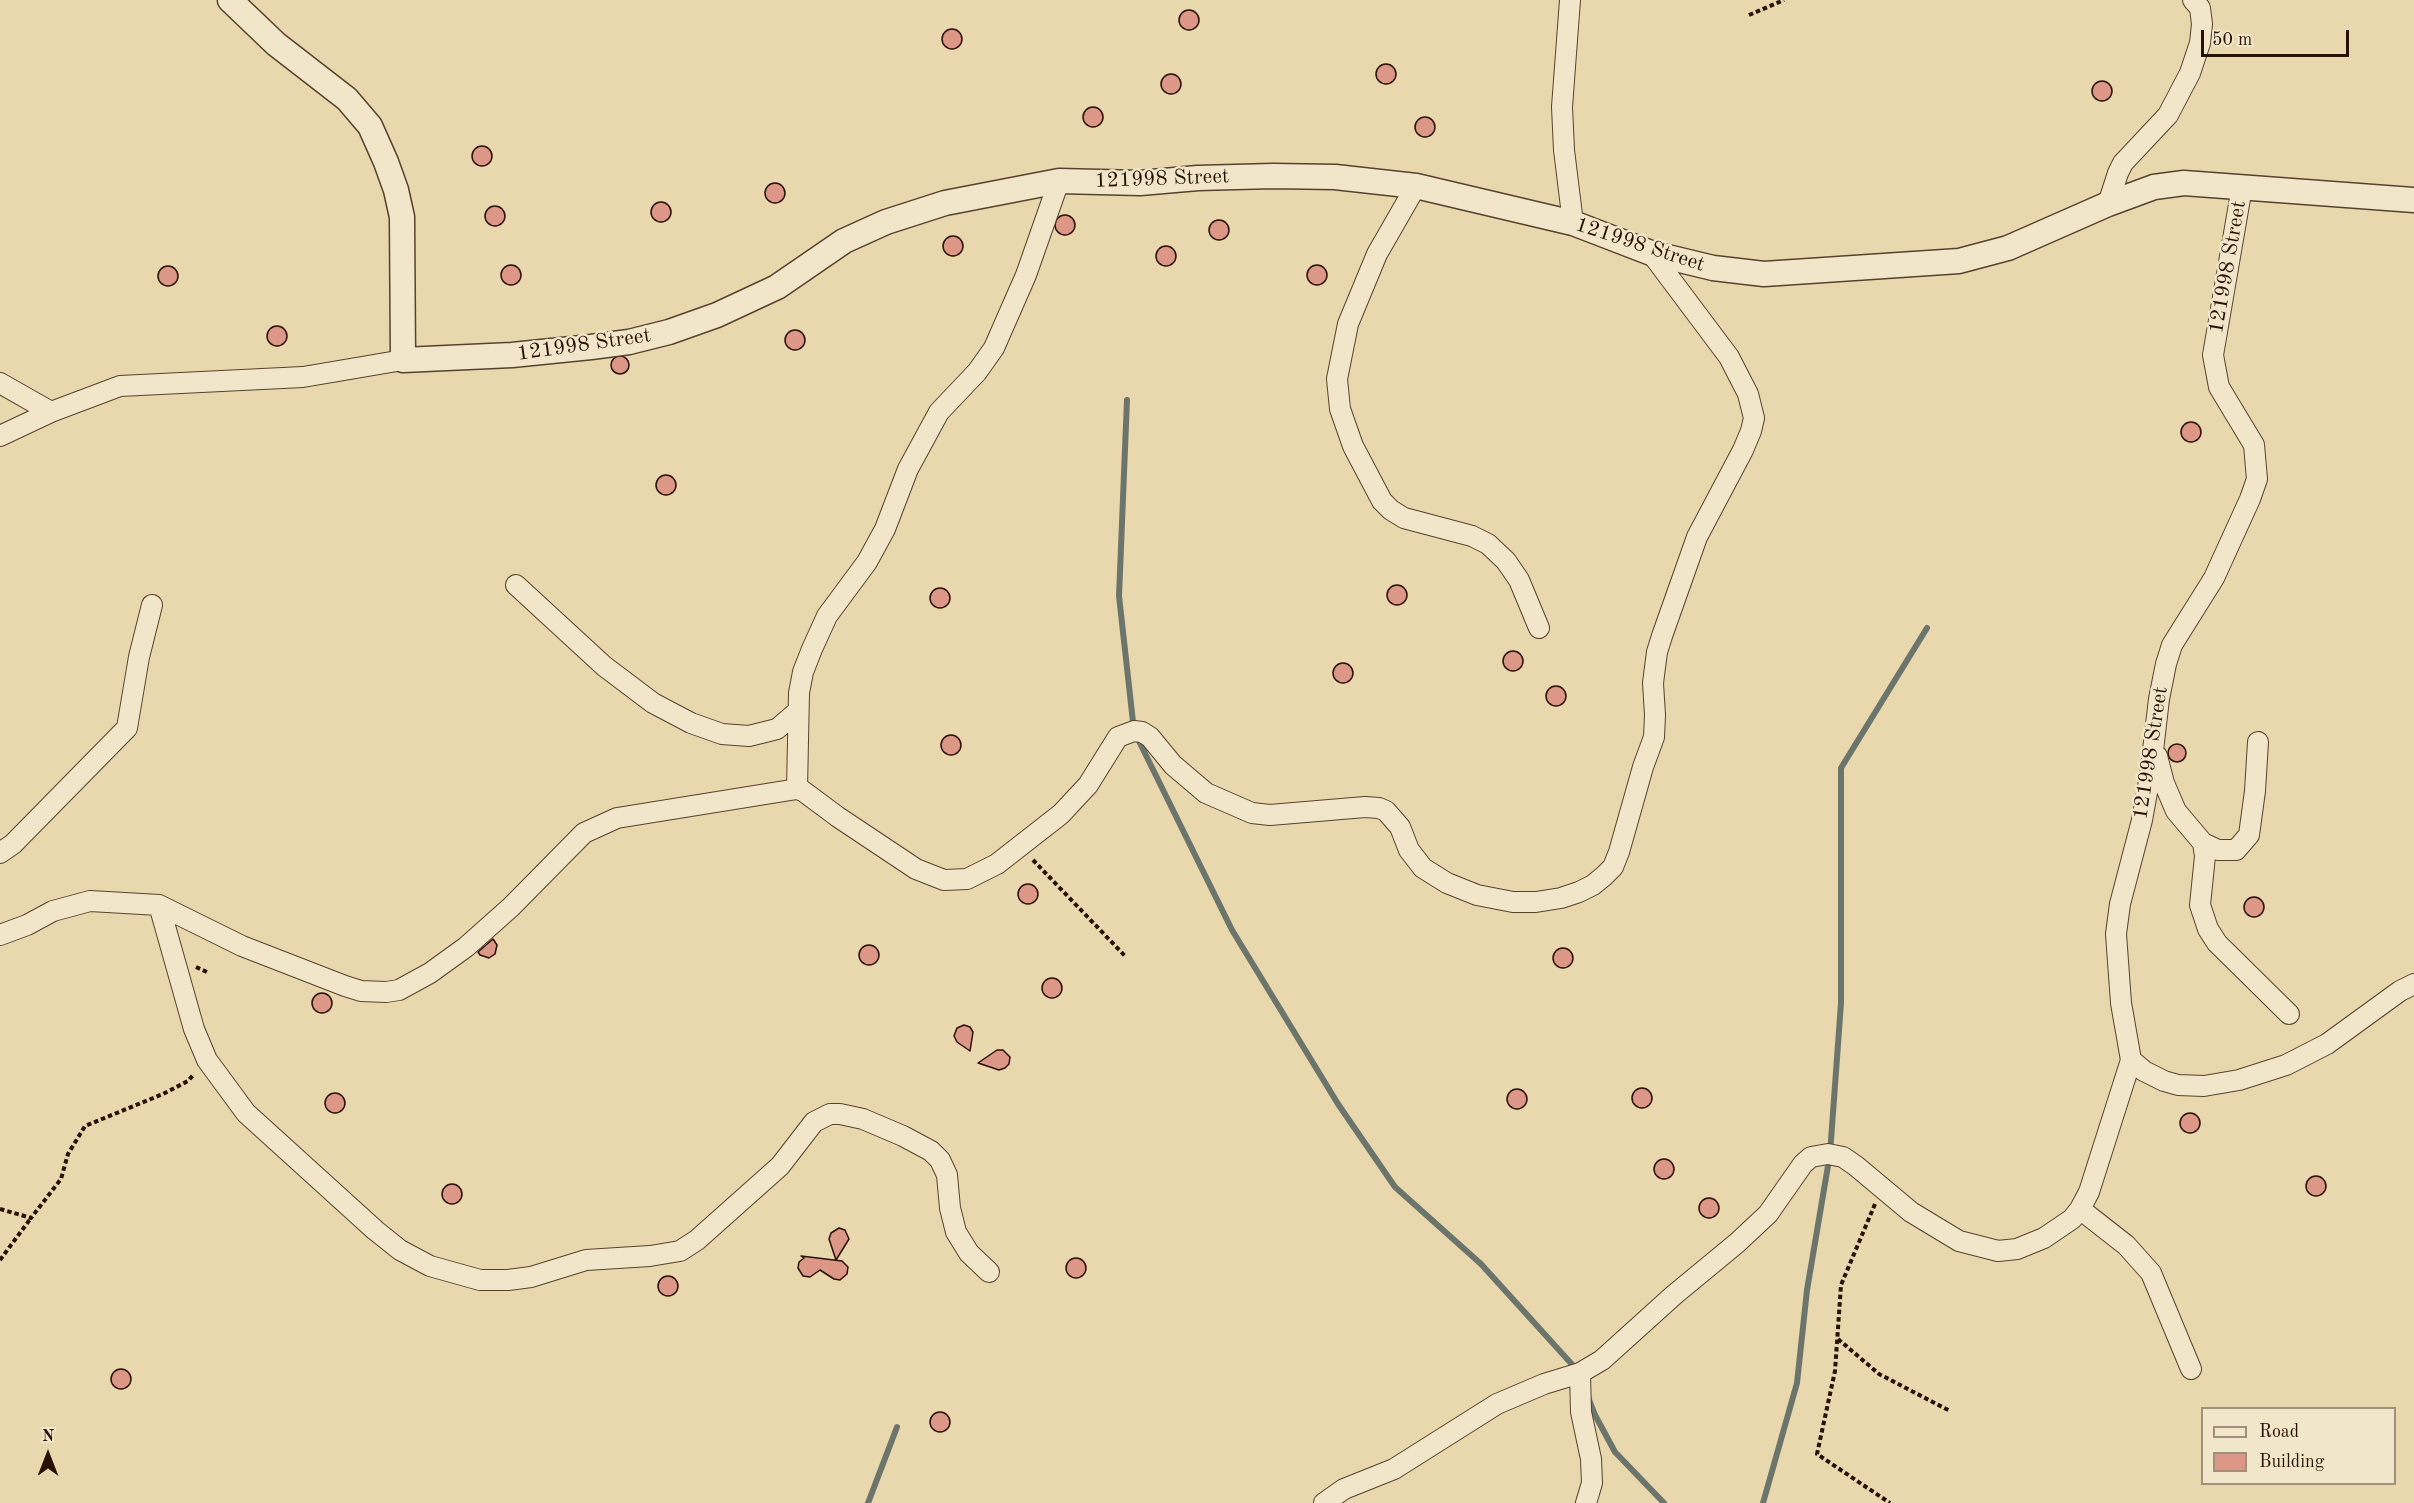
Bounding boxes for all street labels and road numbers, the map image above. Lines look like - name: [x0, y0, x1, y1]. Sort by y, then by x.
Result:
- street label: 121998 Street: [1094, 164, 1230, 194]
- street label: 121998 Street: [2204, 199, 2252, 335]
- street label: 121998 Street: [1572, 212, 1708, 278]
- street label: 121998 Street: [516, 323, 652, 367]
- street label: 121998 Street: [2128, 685, 2174, 821]

